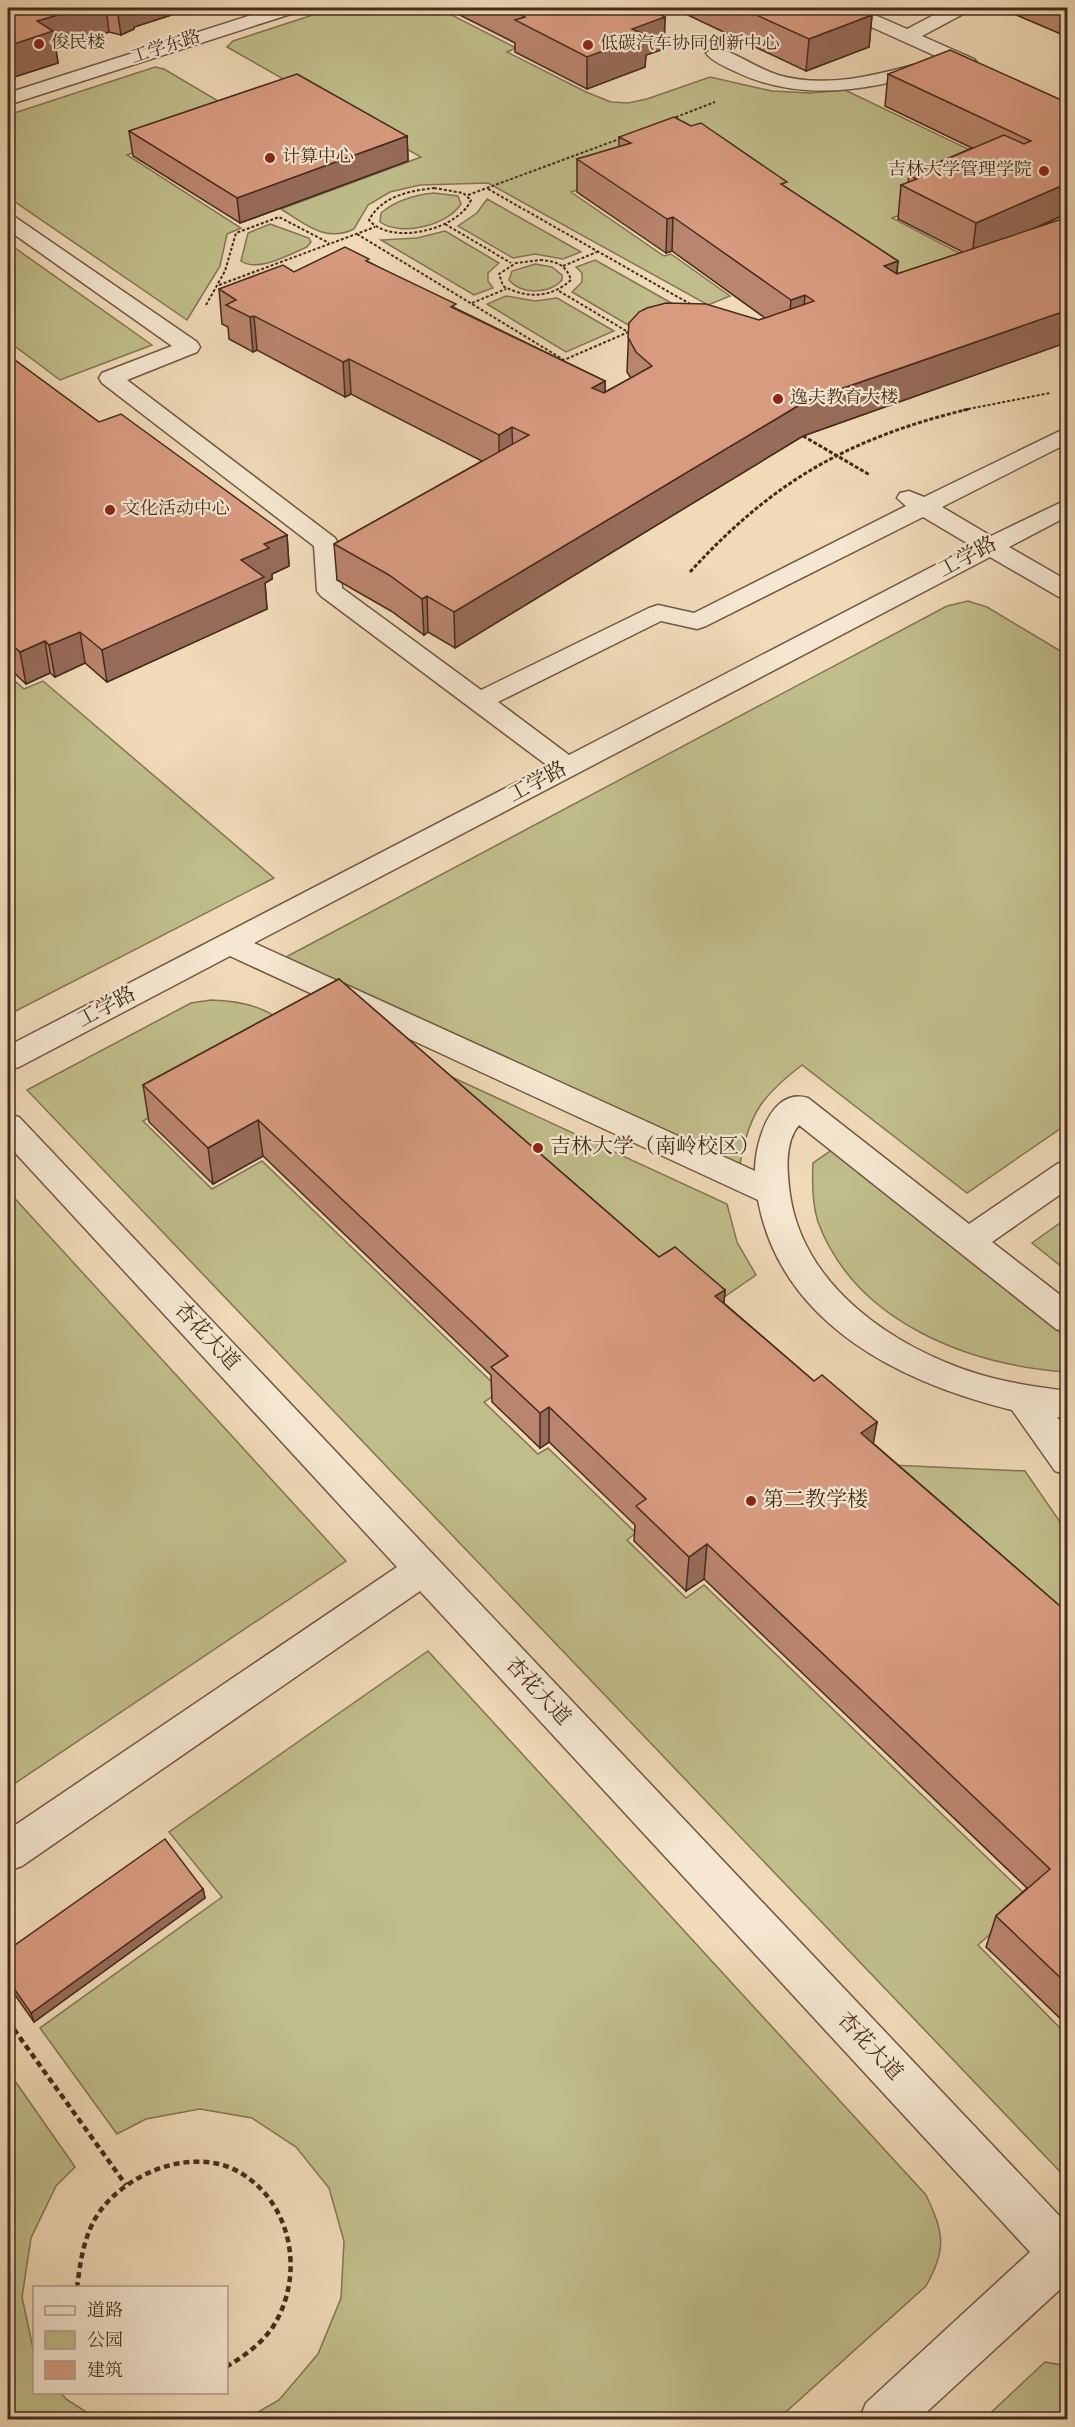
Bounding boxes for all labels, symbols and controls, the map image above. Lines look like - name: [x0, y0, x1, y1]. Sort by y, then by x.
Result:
- street label: 工学东路: [128, 25, 204, 71]
- place label: 俊民楼: [51, 31, 105, 57]
- place label: 低碳汽车协同创新中心: [600, 32, 780, 58]
- marker: 俊民楼: [32, 37, 46, 51]
- marker: 低碳汽车协同创新中心: [581, 38, 595, 52]
- place label: 计算中心: [282, 145, 354, 171]
- marker: 计算中心: [263, 151, 277, 165]
- place label: 吉林大学管理学院: [888, 158, 1032, 184]
- marker: 吉林大学管理学院: [1037, 164, 1051, 178]
- place label: 逸夫教育大楼: [790, 386, 898, 412]
- marker: 逸夫教育大楼: [771, 392, 785, 406]
- place label: 文化活动中心: [122, 497, 230, 523]
- marker: 文化活动中心: [103, 503, 117, 517]
- street label: 工学路: [933, 530, 1003, 586]
- street label: 工学路: [503, 755, 573, 811]
- street label: 工学路: [72, 980, 142, 1036]
- place label: 吉林大学（南岭校区）: [550, 1133, 760, 1163]
- marker: 吉林大学（南岭校区）: [531, 1141, 545, 1155]
- street label: 杏花大道: [166, 1296, 246, 1378]
- place label: 第二教学楼: [763, 1486, 868, 1516]
- marker: 第二教学楼: [744, 1494, 758, 1508]
- street label: 杏花大道: [497, 1651, 577, 1733]
- street label: 杏花大道: [829, 2006, 909, 2088]
- legend: [33, 2286, 228, 2394]
- text: 道路: [87, 2299, 123, 2325]
- text: 公园: [87, 2329, 123, 2355]
- text: 建筑: [87, 2359, 123, 2385]

